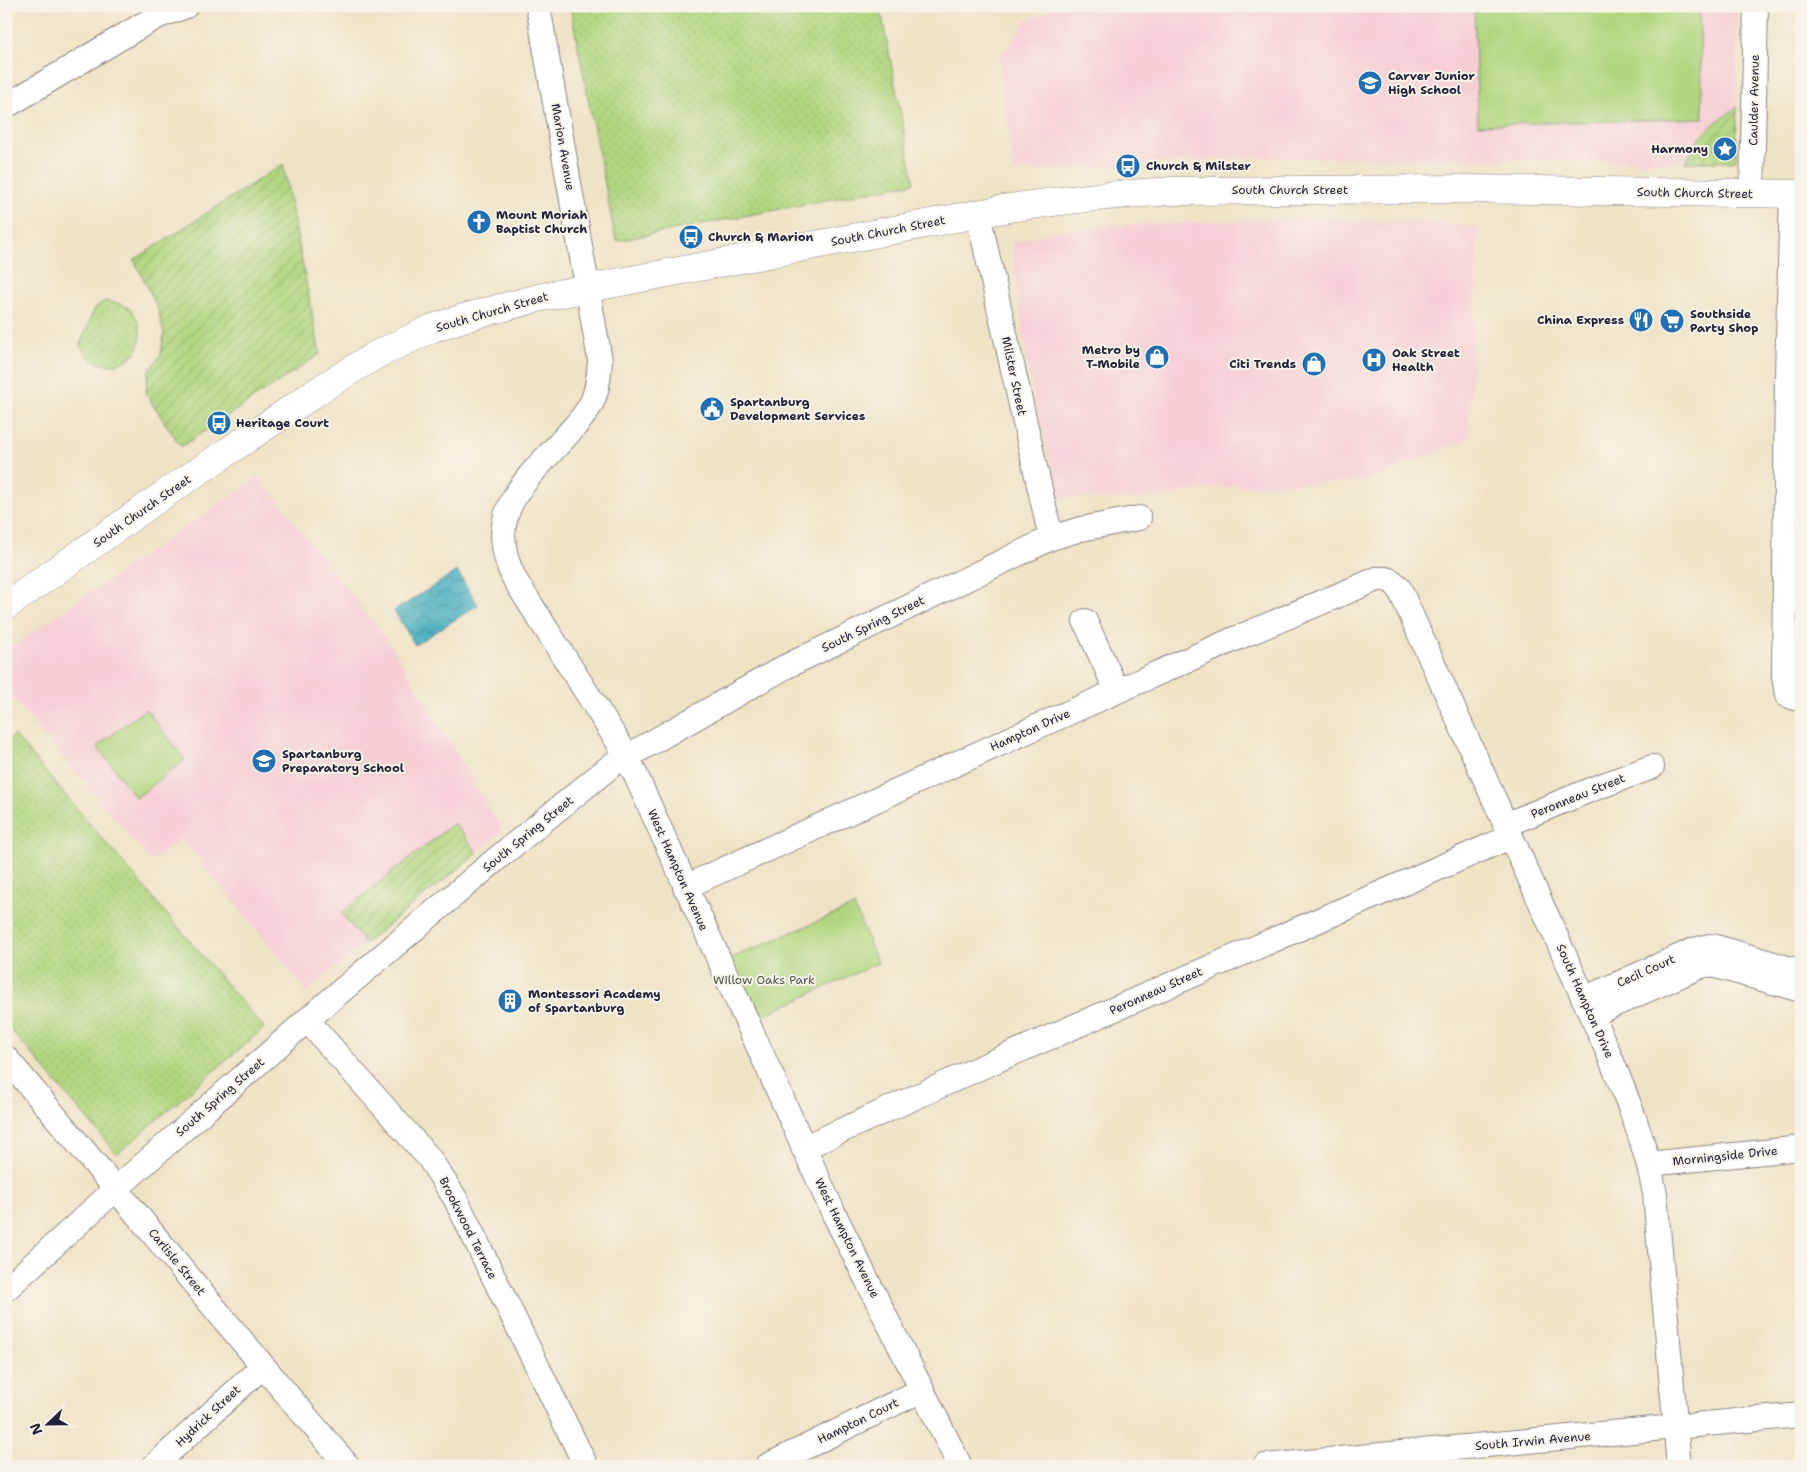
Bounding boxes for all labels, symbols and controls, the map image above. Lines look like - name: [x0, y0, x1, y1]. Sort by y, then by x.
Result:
- street label: Caulder Avenue: [1745, 54, 1763, 146]
- place label: Carver Junior High School: [1388, 68, 1476, 98]
- school or university icon: Carver Junior High School: [1357, 70, 1383, 96]
- street label: Marion Avenue: [547, 102, 579, 192]
- place icon: Harmony: [1712, 136, 1738, 162]
- place label: Harmony: [1651, 141, 1708, 157]
- bus stop icon: Church & Milster: [1115, 153, 1141, 179]
- place label: Church & Milster: [1146, 158, 1252, 174]
- street label: South Church Street: [1232, 182, 1348, 198]
- street label: South Church Street: [1637, 184, 1753, 202]
- place label: Mount Moriah Baptist Church: [496, 207, 587, 237]
- church icon: Mount Moriah Baptist Church: [466, 209, 492, 235]
- street label: South Church Street: [829, 212, 947, 250]
- bus stop icon: Church & Marion: [678, 224, 704, 250]
- place label: Church & Marion: [708, 229, 813, 245]
- street label: South Church Street: [434, 288, 550, 336]
- place label: Southside Party Shop: [1690, 306, 1759, 336]
- restaurant icon: China Express: [1628, 307, 1654, 333]
- supermarket icon: Southside Party Shop: [1659, 308, 1685, 334]
- place label: China Express: [1537, 312, 1624, 328]
- street label: Milster Street: [998, 335, 1030, 417]
- place label: Metro by T-Mobile: [1082, 342, 1140, 372]
- shop icon: Metro by T-Mobile: [1144, 344, 1170, 370]
- place label: Oak Street Health: [1392, 345, 1460, 375]
- hospital icon: Oak Street Health: [1361, 347, 1387, 373]
- shop icon: Citi Trends: [1301, 351, 1327, 377]
- place label: Citi Trends: [1229, 356, 1296, 372]
- place label: Spartanburg Development Services: [730, 394, 865, 424]
- public building icon: Spartanburg Development Services: [699, 396, 725, 422]
- bus stop icon: Heritage Court: [206, 410, 232, 436]
- place label: Heritage Court: [236, 415, 329, 431]
- street label: South Church Street: [90, 471, 194, 551]
- street label: South Spring Street: [819, 592, 927, 656]
- street label: Hampton Drive: [987, 705, 1073, 755]
- place label: Spartanburg Preparatory School: [282, 746, 404, 776]
- school or university icon: Spartanburg Preparatory School: [251, 748, 277, 774]
- street label: Peronneau Street: [1529, 770, 1627, 822]
- street label: South Spring Street: [479, 792, 577, 876]
- street label: West Hampton Avenue: [644, 807, 712, 934]
- street label: South Hampton Drive: [1553, 941, 1617, 1061]
- street label: Cecil Court: [1614, 951, 1678, 991]
- street label: Peronneau Street: [1107, 963, 1205, 1019]
- park label: Willow Oaks Park: [713, 972, 815, 988]
- place label: Montessori Academy of Spartanburg: [528, 986, 661, 1016]
- building icon: Montessori Academy of Spartanburg: [497, 988, 523, 1014]
- street label: South Spring Street: [172, 1054, 268, 1140]
- street label: Morningside Drive: [1672, 1143, 1779, 1169]
- street label: Brookwood Terrace: [435, 1174, 501, 1282]
- street label: West Hampton Avenue: [811, 1175, 883, 1301]
- street label: Carlisle Street: [145, 1225, 209, 1299]
- street label: Hydrick Street: [172, 1382, 244, 1450]
- street label: Hampton Court: [815, 1394, 901, 1448]
- north arrow: [22, 1400, 72, 1450]
- text: N: [26, 1420, 46, 1437]
- street label: South Irwin Avenue: [1474, 1428, 1592, 1454]

